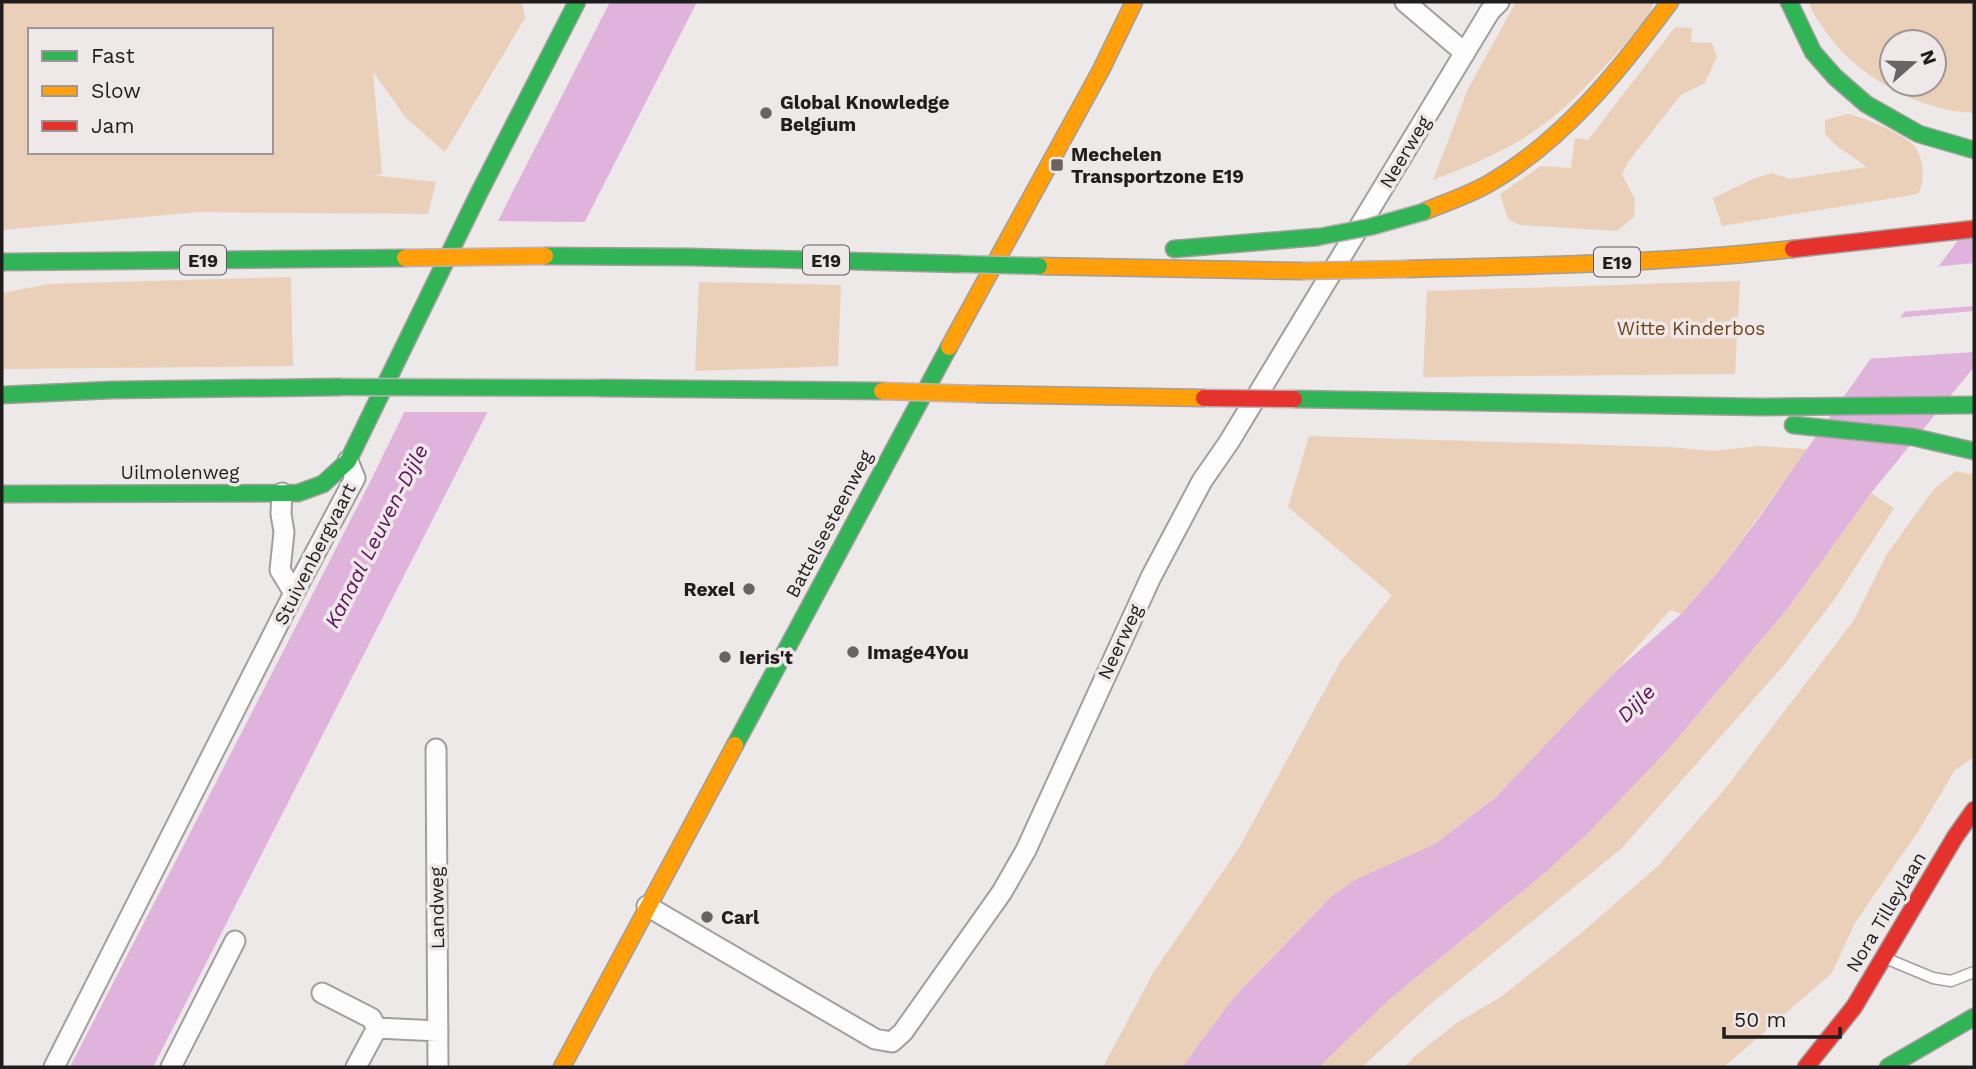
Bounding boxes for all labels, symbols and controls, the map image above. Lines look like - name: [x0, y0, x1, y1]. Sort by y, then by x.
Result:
- legend: [28, 28, 273, 154]
- north arrow: [1878, 28, 1948, 98]
- text: Fast: [91, 43, 135, 68]
- text: N: [1915, 47, 1942, 68]
- text: Slow: [91, 78, 141, 103]
- place label: Global Knowledge Belgium: [780, 91, 949, 136]
- marker: Global Knowledge Belgium: [758, 105, 774, 121]
- street label: Neerweg: [1375, 111, 1436, 192]
- text: Jam: [91, 113, 134, 138]
- place label: Mechelen Transportzone E19: [1071, 143, 1244, 188]
- marker: Mechelen Transportzone E19: [1049, 157, 1065, 173]
- road number: E19: [180, 246, 226, 274]
- road number: E19: [803, 246, 849, 274]
- road number: E19: [1594, 248, 1640, 276]
- park label: Witte Kinderbos: [1617, 317, 1765, 340]
- water label: Kanaal Leuven-Dijle: [319, 440, 433, 632]
- street label: Battelsesteenweg: [780, 446, 878, 602]
- street label: Uilmolenweg: [121, 461, 240, 484]
- street label: Stuivenbergvaart: [269, 479, 361, 629]
- place label: Rexel: [684, 578, 736, 601]
- marker: Rexel: [741, 581, 757, 597]
- street label: Neerweg: [1093, 600, 1148, 683]
- place label: Image4You: [867, 641, 969, 664]
- marker: Image4You: [845, 644, 861, 660]
- place label: Ieris't: [739, 646, 793, 669]
- marker: Ieris't: [717, 649, 733, 665]
- water label: Dijle: [1612, 679, 1660, 727]
- street label: Nora Tilleylaan: [1841, 848, 1931, 976]
- street label: Landweg: [425, 866, 449, 949]
- place label: Carl: [721, 906, 760, 929]
- marker: Carl: [699, 909, 715, 925]
- scale bar: [1724, 996, 1840, 1040]
- text: 50 m: [1734, 1007, 1786, 1032]

